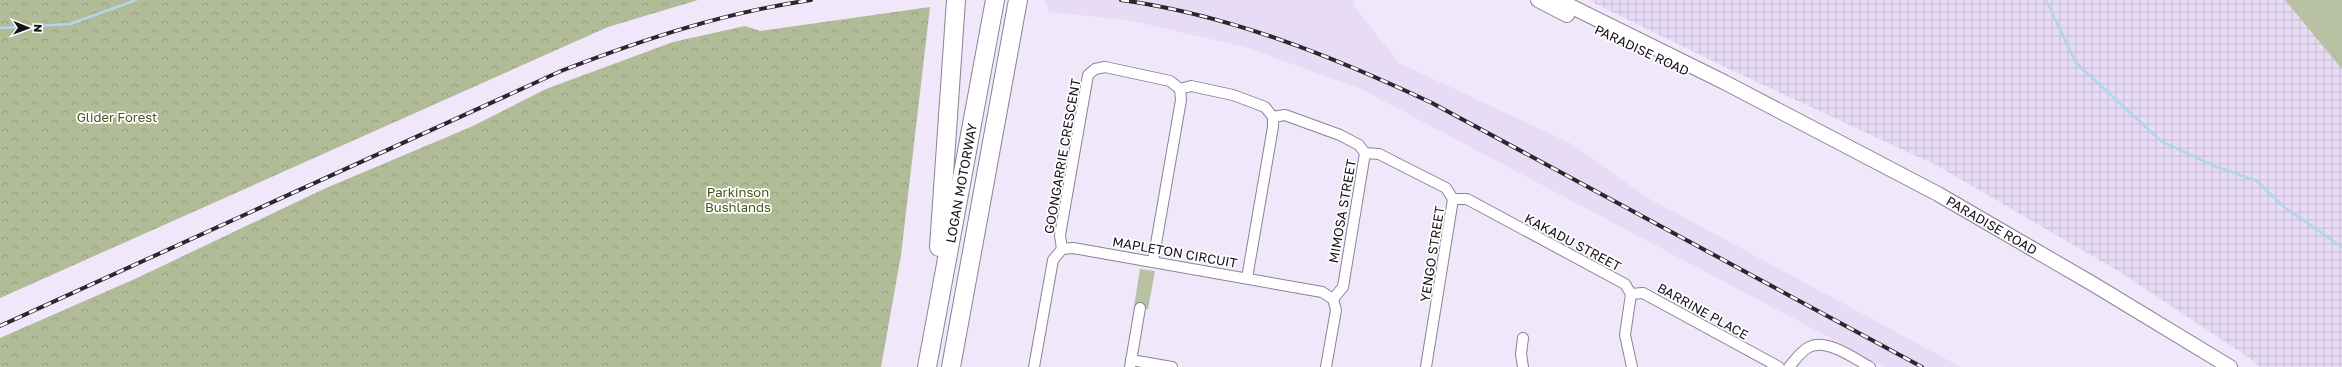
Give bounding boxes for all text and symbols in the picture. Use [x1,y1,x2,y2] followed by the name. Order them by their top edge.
[8,8,48,48] north arrow
[1592,21,1692,79] street label: PARADISE ROAD
[32,24,45,32] text: N
[1040,77,1084,235] street label: GOONGARRIE CRESCENT
[77,109,157,125] park label: Glider Forest
[942,121,980,244] street label: LOGAN MOTORWAY
[1325,158,1359,264] street label: MIMOSA STREET
[705,184,771,215] park label: Parkinson Bushlands
[1944,193,2040,258] street label: PARADISE ROAD
[1416,205,1448,303] street label: YENGO STREET
[1522,210,1624,274] street label: KAKADU STREET
[1111,233,1239,271] street label: MAPLETON CIRCUIT
[1655,279,1751,343] street label: BARRINE PLACE

